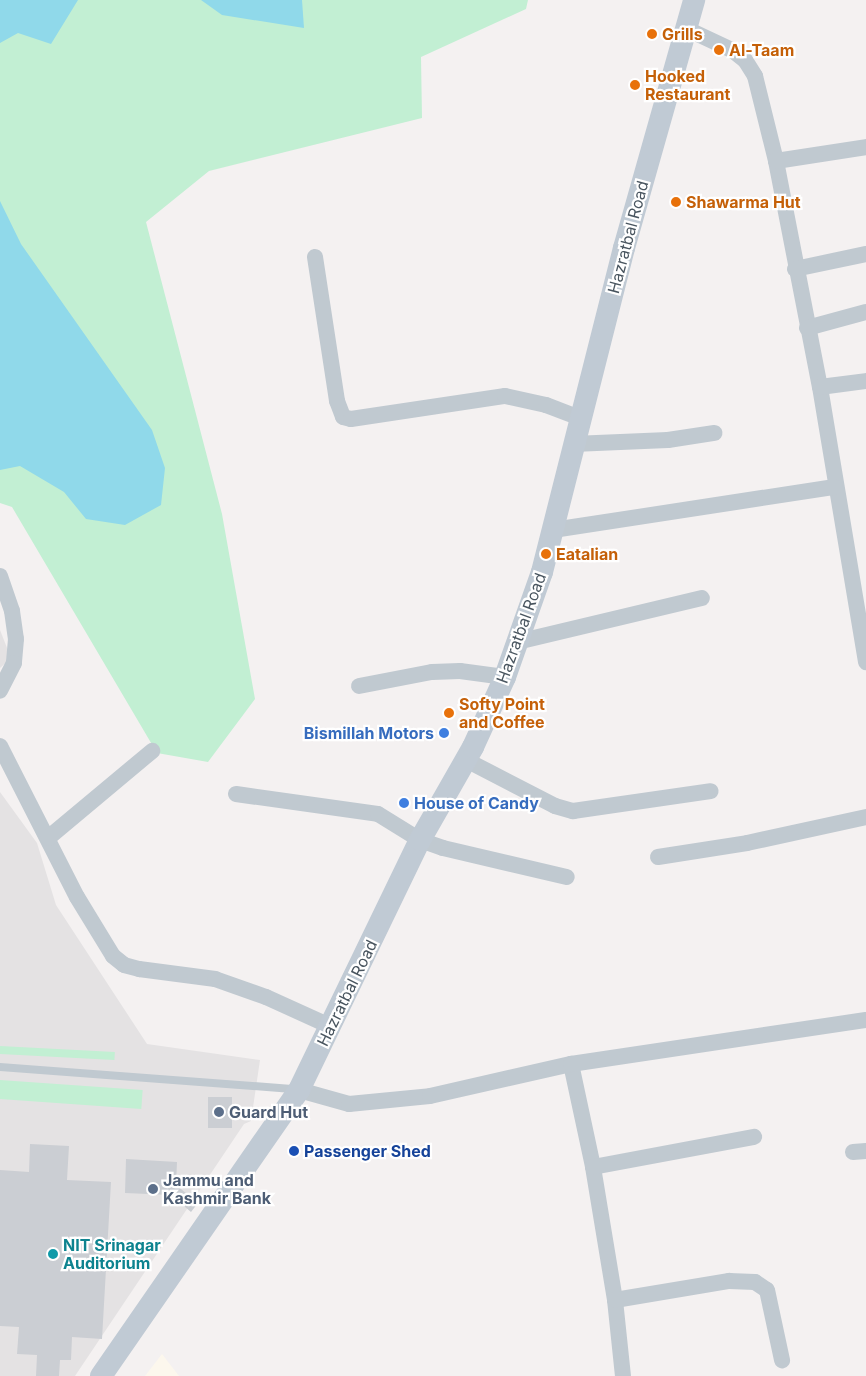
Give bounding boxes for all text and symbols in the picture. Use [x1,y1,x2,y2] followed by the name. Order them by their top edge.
[662,24,703,44] place label: Grills
[646,28,658,40] marker: Grills
[729,40,794,60] place label: Al-Taam
[713,44,725,56] marker: Al-Taam
[645,66,730,104] place label: Hooked Restaurant
[629,79,641,91] marker: Hooked Restaurant
[604,179,652,295] street label: Hazratbal Road
[686,192,801,212] place label: Shawarma Hut
[670,196,682,208] marker: Shawarma Hut
[556,544,618,564] place label: Eatalian
[540,548,552,560] marker: Eatalian
[492,570,550,686] street label: Hazratbal Road
[459,694,545,732] place label: Softy Point and Coffee
[443,707,455,719] marker: Softy Point and Coffee
[304,723,434,743] place label: Bismillah Motors
[438,727,450,739] marker: Bismillah Motors
[414,793,539,813] place label: House of Candy
[398,797,410,809] marker: House of Candy
[313,937,381,1049] street label: Hazratbal Road
[229,1102,308,1122] place label: Guard Hut
[213,1106,225,1118] marker: Guard Hut
[304,1141,431,1161] place label: Passenger Shed
[288,1145,300,1157] marker: Passenger Shed
[163,1170,271,1208] place label: Jammu and Kashmir Bank
[147,1183,159,1195] marker: Jammu and Kashmir Bank
[63,1235,161,1273] place label: NIT Srinagar Auditorium
[47,1248,59,1260] marker: NIT Srinagar Auditorium

